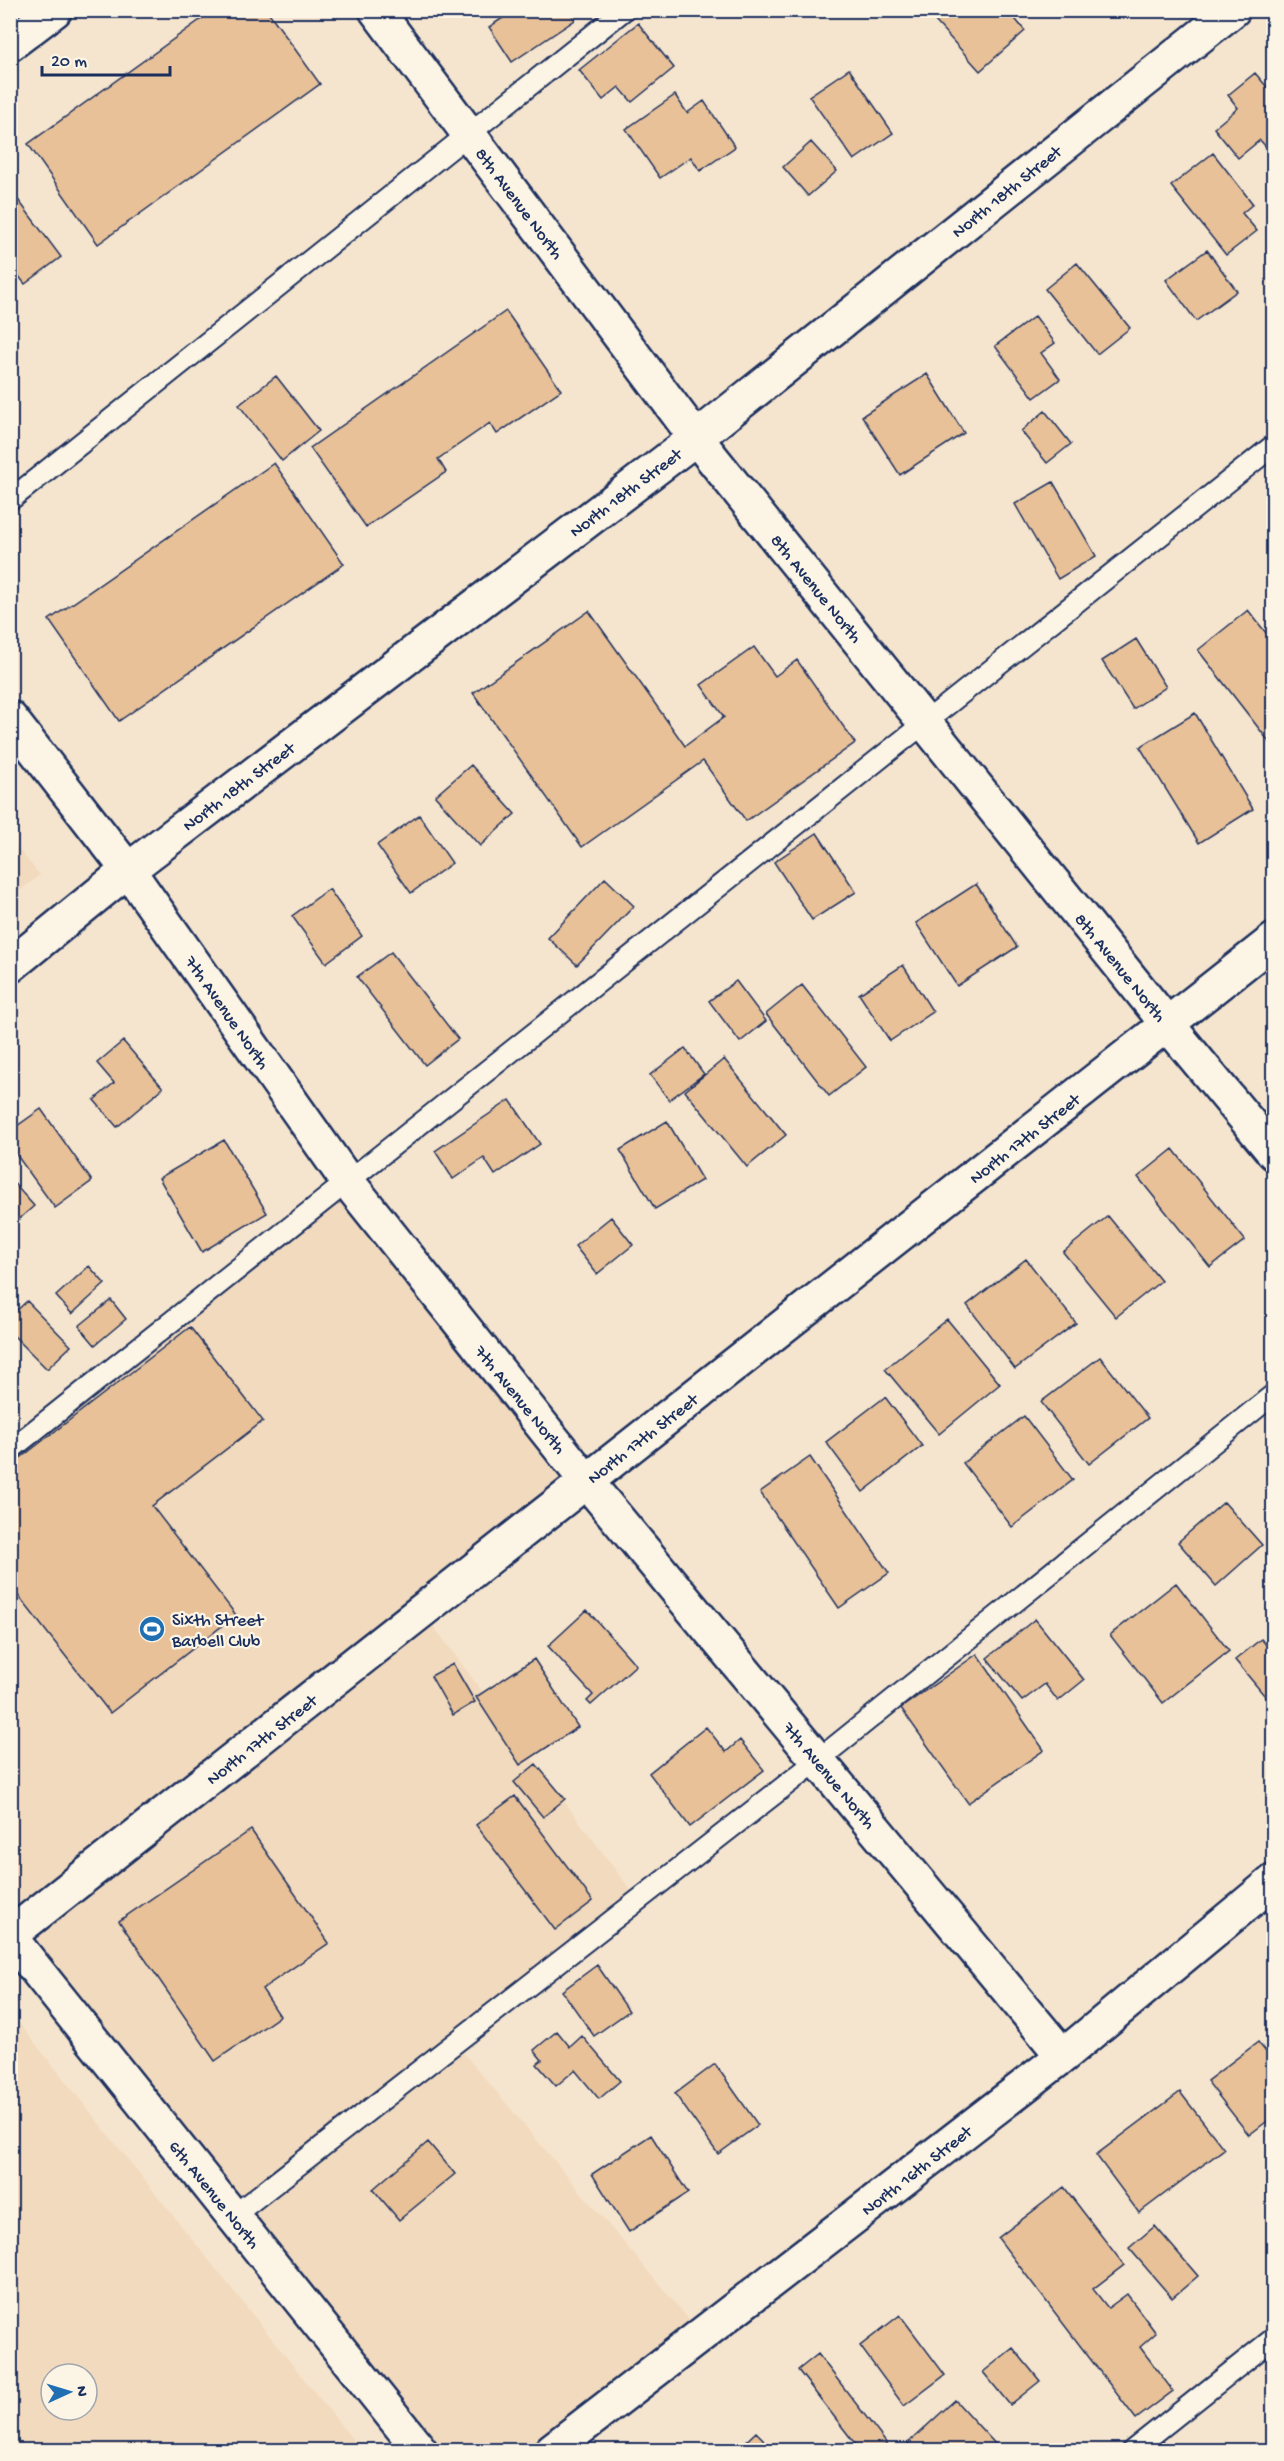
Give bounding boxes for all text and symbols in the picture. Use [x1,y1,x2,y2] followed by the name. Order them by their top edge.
[42,39,170,77] scale bar
[51,52,87,73] text: 20 m
[948,141,1068,244] street label: North 18th Street
[469,145,567,265] street label: 8th Avenue North
[566,444,688,543] street label: North 18th Street
[765,531,866,649] street label: 8th Avenue North
[179,738,301,837] street label: North 18th Street
[1069,910,1170,1028] street label: 8th Avenue North
[178,952,273,1074] street label: 7th Avenue North
[966,1089,1086,1190] street label: North 17th Street
[468,1341,569,1459] street label: 7th Avenue North
[584,1389,704,1490] street label: North 17th Street
[171,1611,265,1653] place label: Sixth Street Barbell Club
[137,1614,167,1644] sports icon: Sixth Street Barbell Club
[203,1690,323,1791] street label: North 17th Street
[776,1718,879,1835] street label: 7th Avenue North
[858,2121,978,2222] street label: North 16th Street
[163,2137,263,2254] street label: 6th Avenue North
[39,2362,99,2422] north arrow
[71,2385,90,2398] text: N

